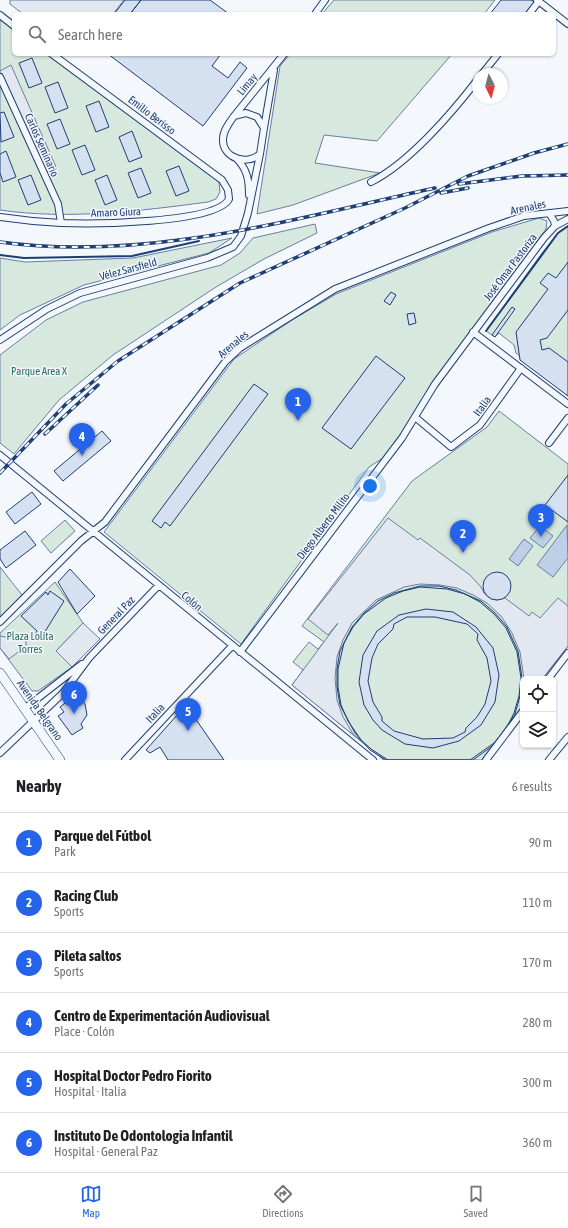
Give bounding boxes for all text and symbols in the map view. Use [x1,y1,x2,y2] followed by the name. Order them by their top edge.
[12,12,556,56] search box
[26,23,48,45] icon: search
[58,26,123,43] text: Search here
[472,68,508,104] north arrow
[235,70,260,97] street label: Limay
[126,93,178,137] street label: Emilio Berisso
[23,111,61,179] street label: Carlos Seminario
[509,197,547,217] street label: Arenales
[91,205,141,219] street label: Amaro Giura
[481,231,539,303] street label: José Omar Pastoriza
[98,256,158,282] street label: Vélez Sarsfield
[215,328,251,360] street label: Arenales
[11,365,67,377] park label: Parque Area X
[285,388,311,421] pin: 1
[471,394,493,418] street label: Italia
[69,423,95,456] pin: 4
[360,476,380,496] your location
[294,491,352,561] street label: Diego Alberto Milito
[528,504,554,537] pin: 3
[450,520,476,553] pin: 2
[179,589,205,613] street label: Colón
[95,594,137,636] street label: General Paz
[6,630,54,655] park label: Plaza Lolita Torres
[520,676,556,748] map controls
[520,676,556,712] button: locate
[15,678,65,742] street label: Avenida Belgrano
[61,681,87,714] pin: 6
[175,698,201,731] pin: 5
[143,701,167,725] street label: Italia
[520,712,556,748] button: layers
[16,776,62,796] text: Nearby
[512,779,552,794] text: 6 results
[54,827,151,844] text: Parque del Fútbol
[26,835,32,850] text: 1
[529,835,552,850] text: 90 m
[54,844,76,859] text: Park
[54,887,118,904] text: Racing Club
[26,895,32,910] text: 2
[523,895,552,910] text: 110 m
[54,904,84,919] text: Sports
[54,947,121,964] text: Pileta saltos
[26,955,32,970] text: 3
[523,955,552,970] text: 170 m
[54,964,84,979] text: Sports
[54,1007,270,1024] text: Centro de Experimentación Audiovisual
[26,1015,32,1030] text: 4
[523,1015,552,1030] text: 280 m
[54,1024,115,1039] text: Place · Colón
[54,1067,212,1084] text: Hospital Doctor Pedro Fiorito
[26,1075,32,1090] text: 5
[523,1075,552,1090] text: 300 m
[54,1084,127,1099] text: Hospital · Italia
[54,1127,233,1144] text: Instituto De Odontologia Infantil
[26,1135,32,1150] text: 6
[523,1135,552,1150] text: 360 m
[54,1144,158,1159] text: Hospital · General Paz
[80,1183,102,1219] tab: Map
[262,1183,303,1219] tab: Directions
[464,1183,488,1219] tab: Saved

